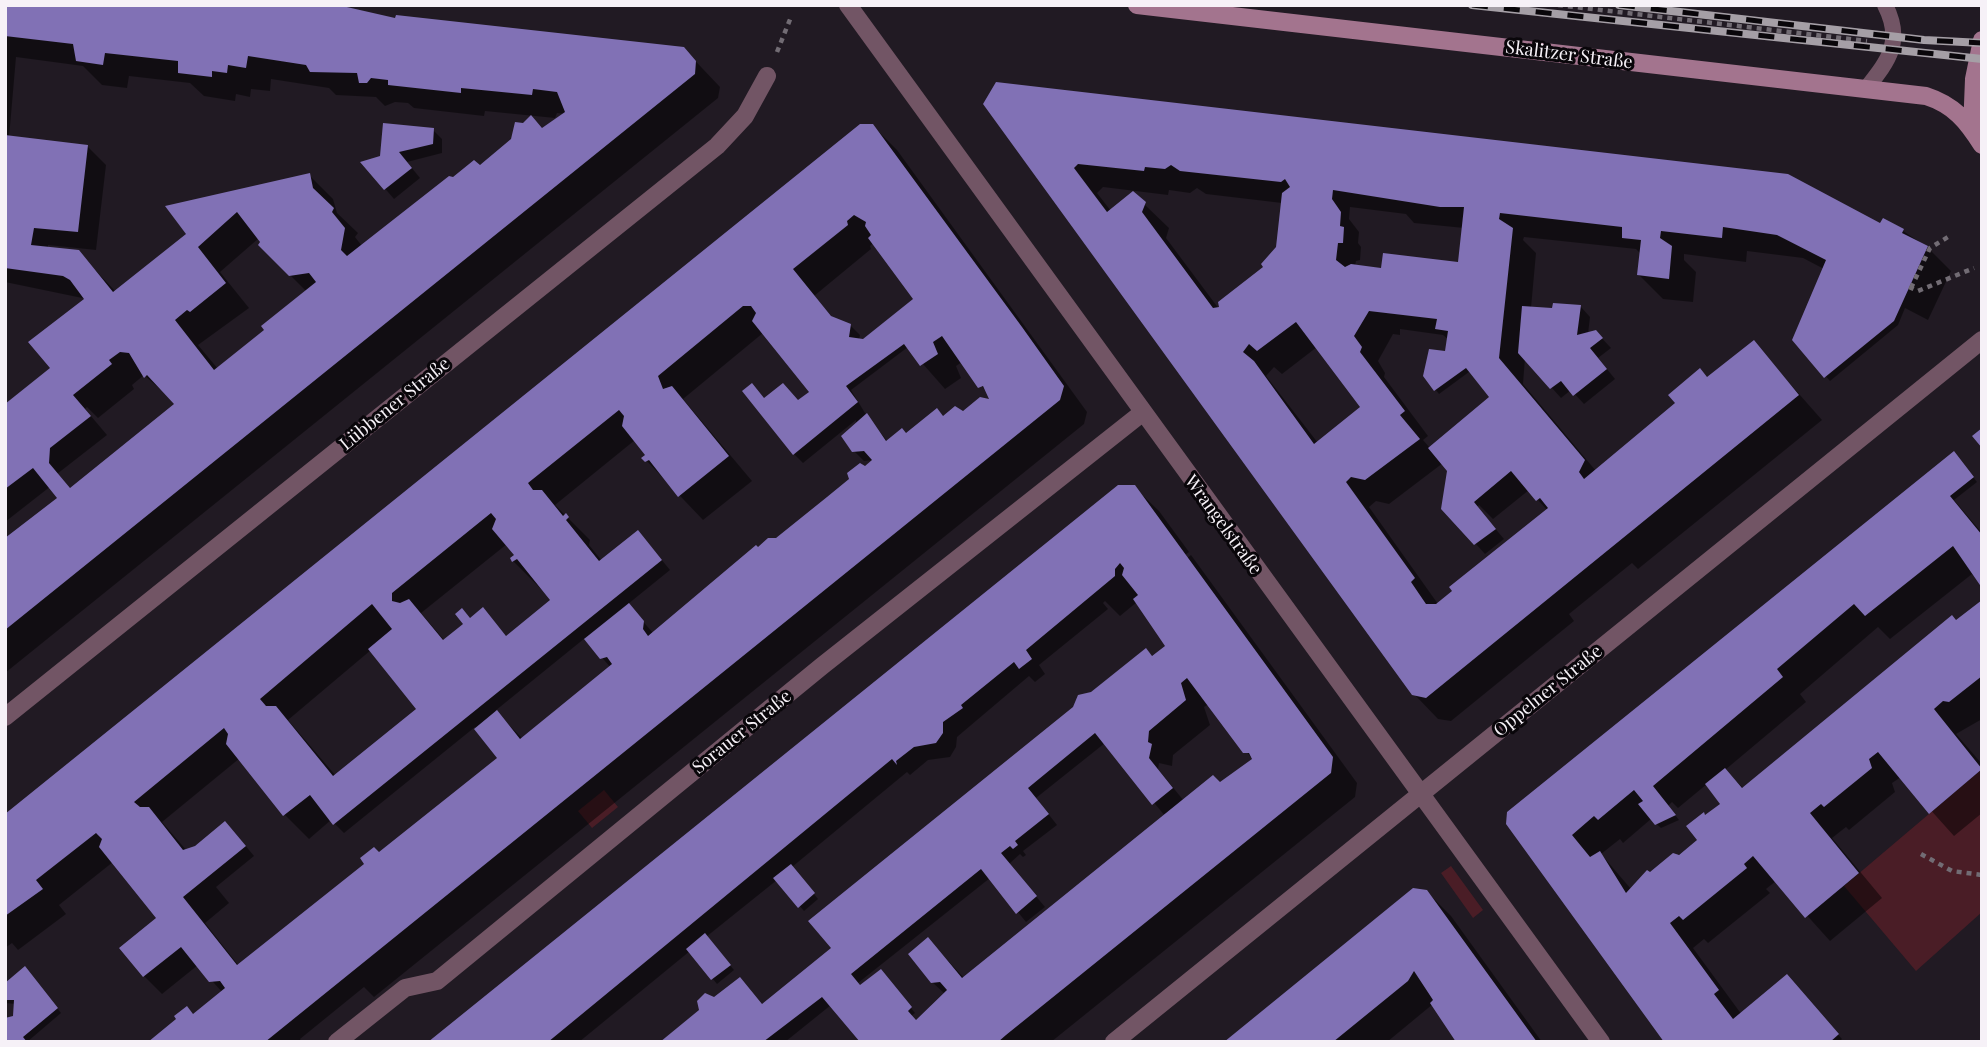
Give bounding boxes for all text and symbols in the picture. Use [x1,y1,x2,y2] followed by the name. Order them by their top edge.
[1504,36,1634,74] street label: Skalitzer Straße
[336,353,454,455] street label: Lübbener Straße
[1180,471,1266,579] street label: Wrangelstraße
[1489,641,1607,741] street label: Oppelner Straße
[688,685,796,779] street label: Sorauer Straße

